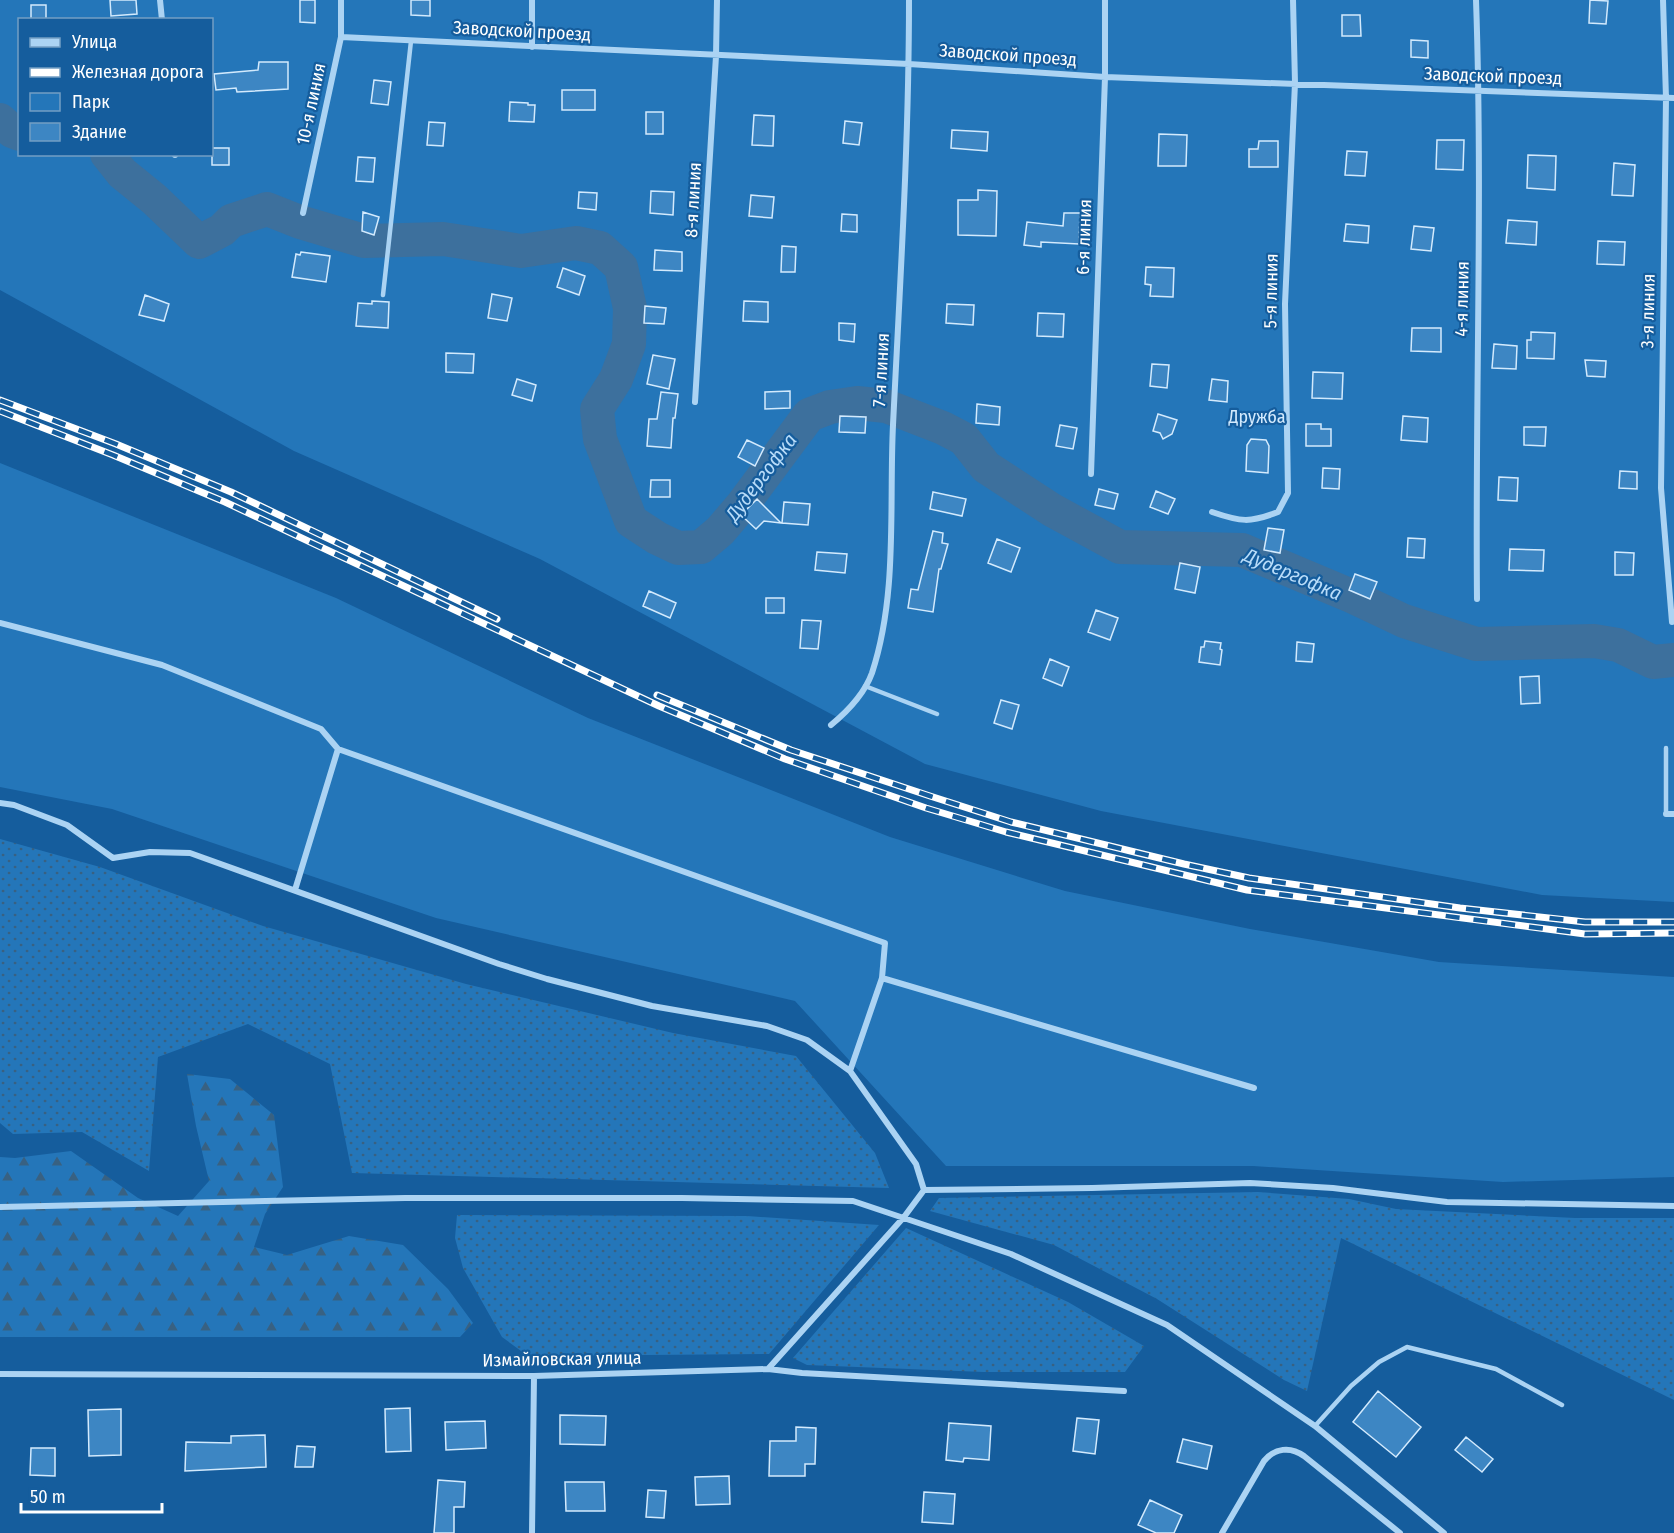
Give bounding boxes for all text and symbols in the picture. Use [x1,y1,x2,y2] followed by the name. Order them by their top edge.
[453,16,591,46] street label: Заводской проезд
[18,18,213,156] legend
[71,31,117,53] text: Улица
[938,39,1078,71] street label: Заводской проезд
[72,61,204,83] text: Железная дорога
[292,61,330,147] street label: 10-я линия
[1424,63,1562,89] street label: Заводской проезд
[72,91,110,113] text: Парк
[72,121,127,143] text: Здание
[680,162,706,238] street label: 8-я линия
[1072,199,1096,275] street label: 6-я линия
[1259,253,1283,329] street label: 5-я линия
[1450,261,1474,337] street label: 4-я линия
[1636,273,1660,349] street label: 3-я линия
[868,332,894,408] street label: 7-я линия
[1228,406,1286,428] park label: Дружба
[719,428,802,527] water label: Дудергофка
[1239,542,1345,605] water label: Дудергофка
[482,1347,642,1371] street label: Измайловская улица
[21,1476,162,1514] scale bar
[30,1486,66,1508] text: 50 m

